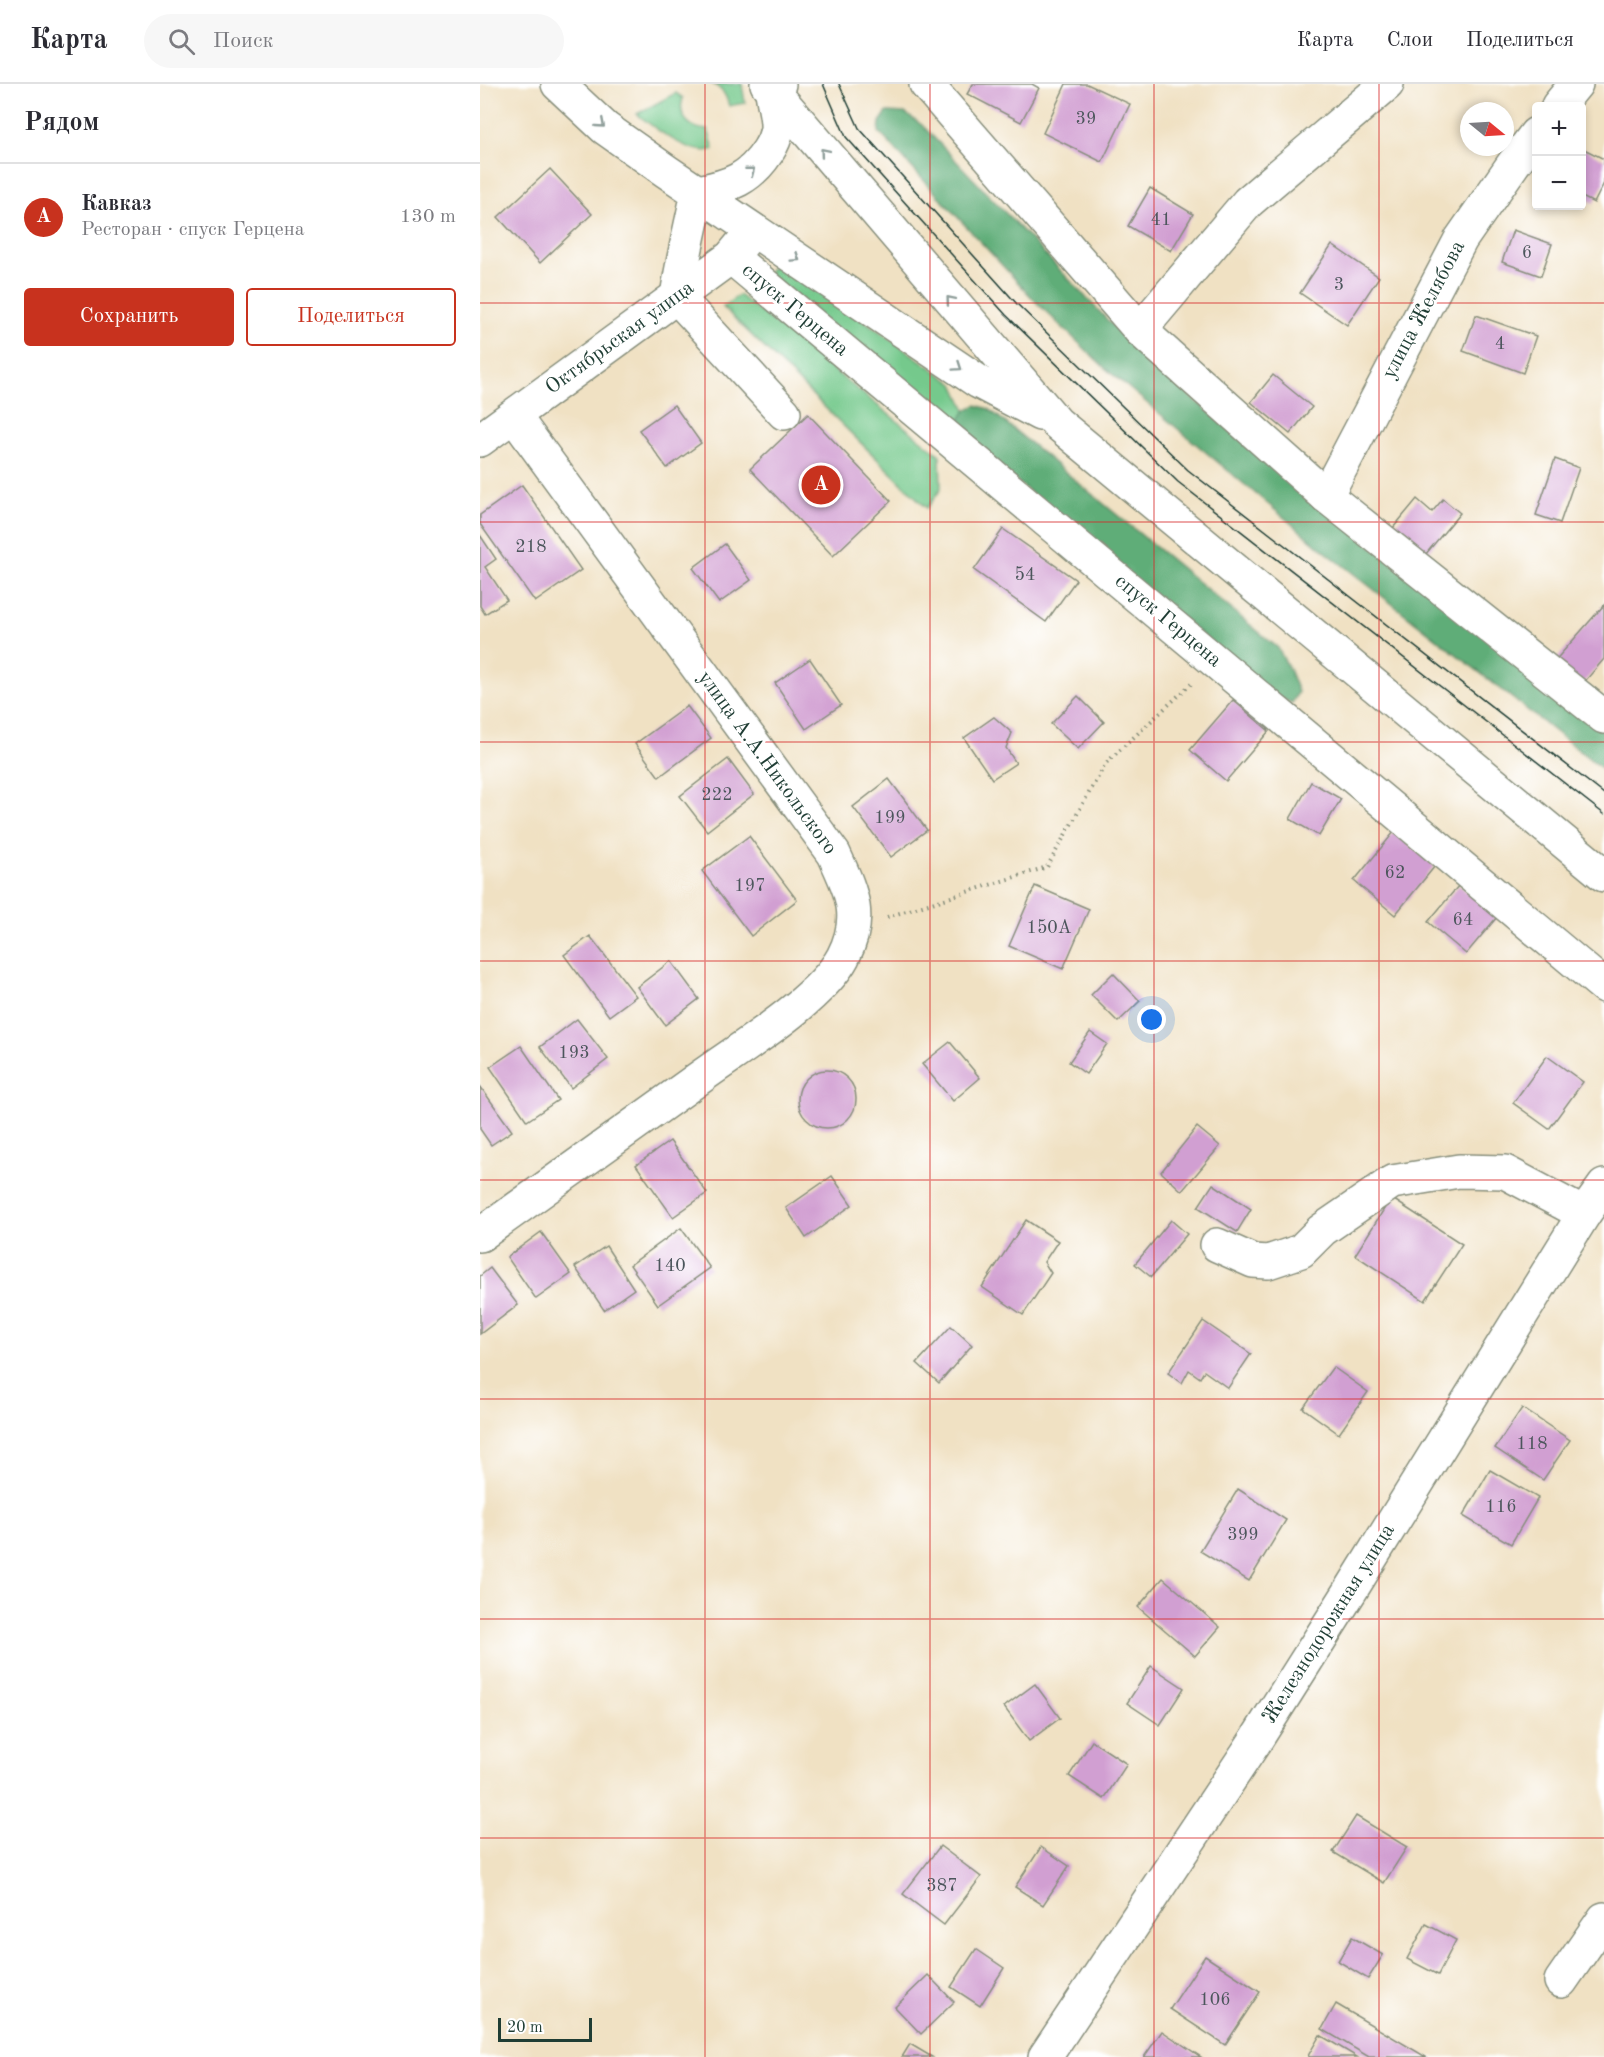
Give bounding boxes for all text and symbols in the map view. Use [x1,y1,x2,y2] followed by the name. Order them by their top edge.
[144,14,564,68] search box
[165,25,198,58] icon: search
[30,27,108,55] text: Карта
[213,30,274,52] text: Поиск
[1297,30,1354,51] text: Карта
[1387,30,1433,51] text: Слои
[1466,30,1574,51] text: Поделиться
[1460,102,1514,156] north arrow
[1532,102,1586,210] map controls
[1532,102,1586,156] button: +
[24,110,99,136] text: Рядом
[1076,110,1096,128] house number: 39
[594,117,605,128] one-way arrow
[820,148,831,159] one-way arrow
[1532,156,1586,210] button: −
[744,167,755,178] one-way arrow
[81,193,152,215] text: Кавказ
[36,207,51,227] text: A
[400,207,456,227] text: 130 m
[1151,211,1171,229] house number: 41
[81,220,305,240] text: Ресторан · спуск Герцена
[1379,237,1469,383] street label: улица Желябова
[1522,244,1532,262] house number: 6
[789,251,800,262] one-way arrow
[738,260,852,360] street label: спуск Герцена
[1334,276,1344,294] house number: 3
[542,277,698,399] street label: Октябрьская улица
[24,288,234,346] button: Сохранить
[246,288,456,346] button: Поделиться
[946,296,957,307] one-way arrow
[1495,335,1505,353] house number: 4
[951,360,962,371] one-way arrow
[802,462,840,508] pin: A
[515,538,547,556] house number: 218
[1015,566,1035,584] house number: 54
[1111,571,1225,671] street label: спуск Герцена
[693,667,841,859] street label: улица А.А.Никольского
[701,786,733,804] house number: 222
[874,809,906,827] house number: 199
[1385,864,1405,882] house number: 62
[734,877,766,895] house number: 197
[1453,911,1473,929] house number: 64
[1026,919,1072,937] house number: 150А
[1137,1005,1166,1034] your location
[558,1044,590,1062] house number: 193
[654,1257,686,1275] house number: 140
[1516,1435,1548,1453] house number: 118
[1485,1498,1517,1516] house number: 116
[1259,1520,1399,1728] street label: Железнодорожная улица
[1227,1526,1259,1544] house number: 399
[926,1877,958,1895] house number: 387
[1199,1991,1231,2009] house number: 106
[498,2015,592,2042] scale bar
[507,2020,543,2036] text: 20 m

